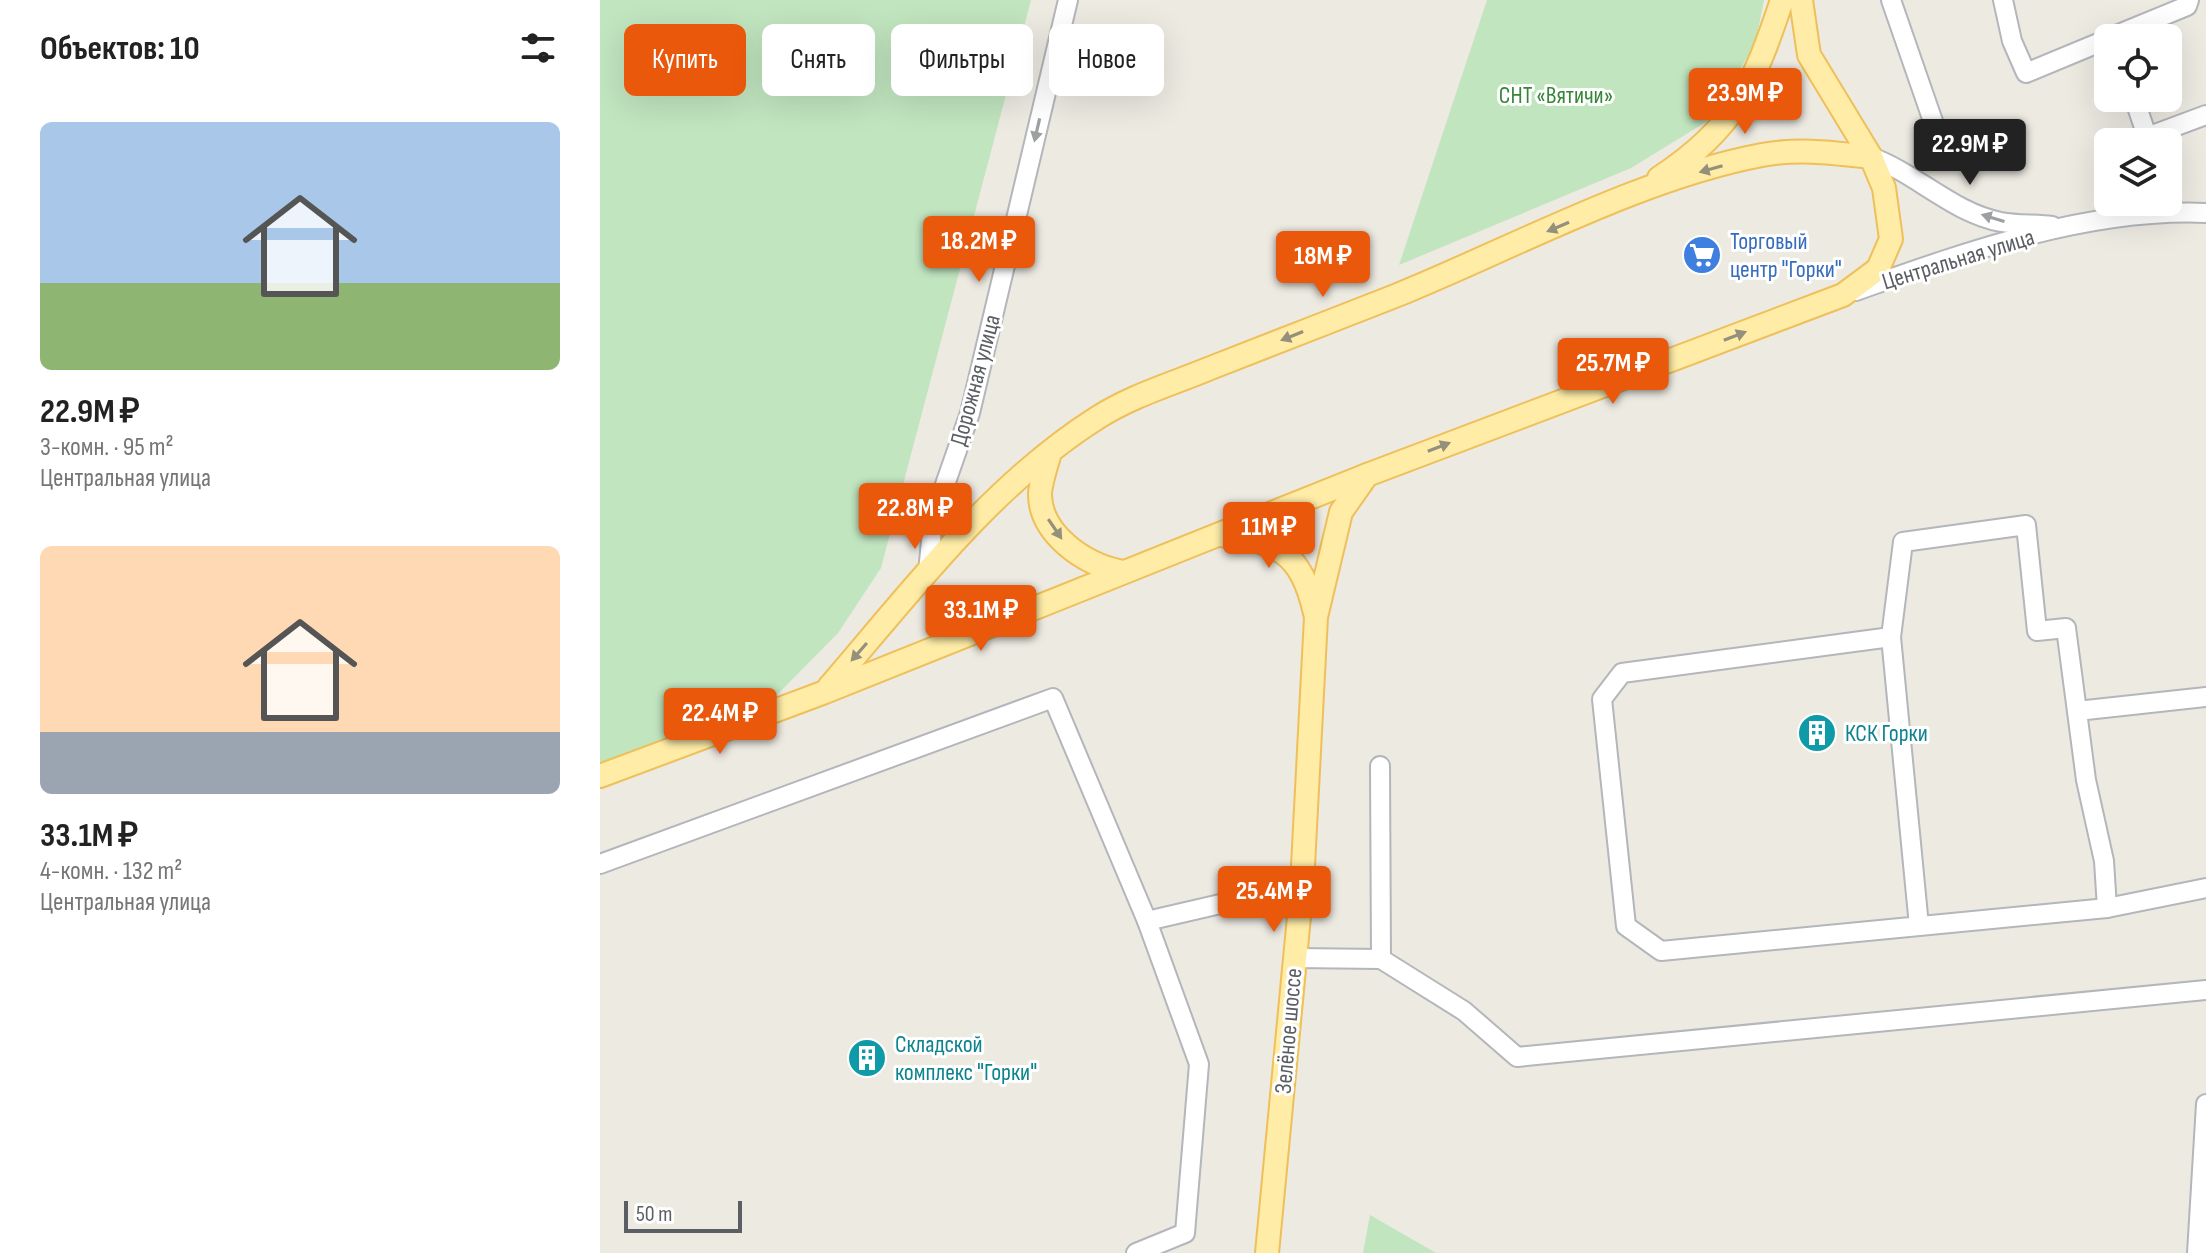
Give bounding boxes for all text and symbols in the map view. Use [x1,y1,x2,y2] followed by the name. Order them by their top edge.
[624,24,746,96] chip: Купить
[762,24,875,96] chip: Снять
[891,24,1033,96] chip: Фильтры
[1049,24,1164,96] chip: Новое
[2094,24,2182,216] map controls
[2094,24,2182,112] button: locate
[516,26,560,70] icon: filters
[40,28,200,69] text: Объектов: 10
[1671,68,1819,136] pin: 23.9M ₽
[1707,78,1783,109] text: 23.9M ₽
[1499,81,1613,110] park label: СНТ «Вятичи»
[1030,118,1043,143] one-way arrow
[1896,119,2044,187] pin: 22.9M ₽
[2094,128,2182,216] button: layers
[1932,129,2008,160] text: 22.9M ₽
[1699,163,1723,176] one-way arrow
[228,174,372,318] icon: home
[1981,211,2005,224] one-way arrow
[905,216,1053,284] pin: 18.2M ₽
[1546,221,1570,234] one-way arrow
[1878,223,2038,296] street label: Центральная улица
[941,226,1017,257] text: 18.2M ₽
[1730,227,1842,284] place label: Торговый центр "Горки"
[1267,231,1379,299] pin: 18M ₽
[1681,234,1723,276] supermarket icon: Торговый центр "Горки"
[1294,241,1352,272] text: 18M ₽
[944,311,1007,449] street label: Дорожная улица
[1723,329,1747,342] one-way arrow
[1280,330,1304,343] one-way arrow
[1539,338,1687,406] pin: 25.7M ₽
[1576,348,1650,379] text: 25.7M ₽
[40,391,140,432] text: 22.9M ₽
[40,432,174,463] text: 3-комн. · 95 m²
[1428,440,1452,453] one-way arrow
[40,463,211,494] text: Центральная улица
[841,483,989,551] pin: 22.8M ₽
[877,493,953,524] text: 22.8M ₽
[1213,502,1325,570] pin: 11M ₽
[1241,512,1297,543] text: 11M ₽
[1047,518,1063,540] one-way arrow
[907,585,1055,653] pin: 33.1M ₽
[943,595,1019,626] text: 33.1M ₽
[228,598,372,742] icon: home
[851,642,868,662] one-way arrow
[646,688,794,756] pin: 22.4M ₽
[682,698,758,729] text: 22.4M ₽
[1796,712,1838,754] building icon: КСК Горки
[1845,719,1928,748] place label: КСК Горки
[40,815,138,856] text: 33.1M ₽
[40,856,182,887] text: 4-комн. · 132 m²
[1200,866,1348,934] pin: 25.4M ₽
[1236,876,1312,907] text: 25.4M ₽
[40,887,211,918] text: Центральная улица
[1269,967,1308,1095] street label: Зелёное шоссе
[895,1030,1037,1087] place label: Складской комплекс "Горки"
[846,1037,888,1079] building icon: Складской комплекс "Горки"
[624,1197,742,1233] scale bar
[636,1201,672,1228] text: 50 m

